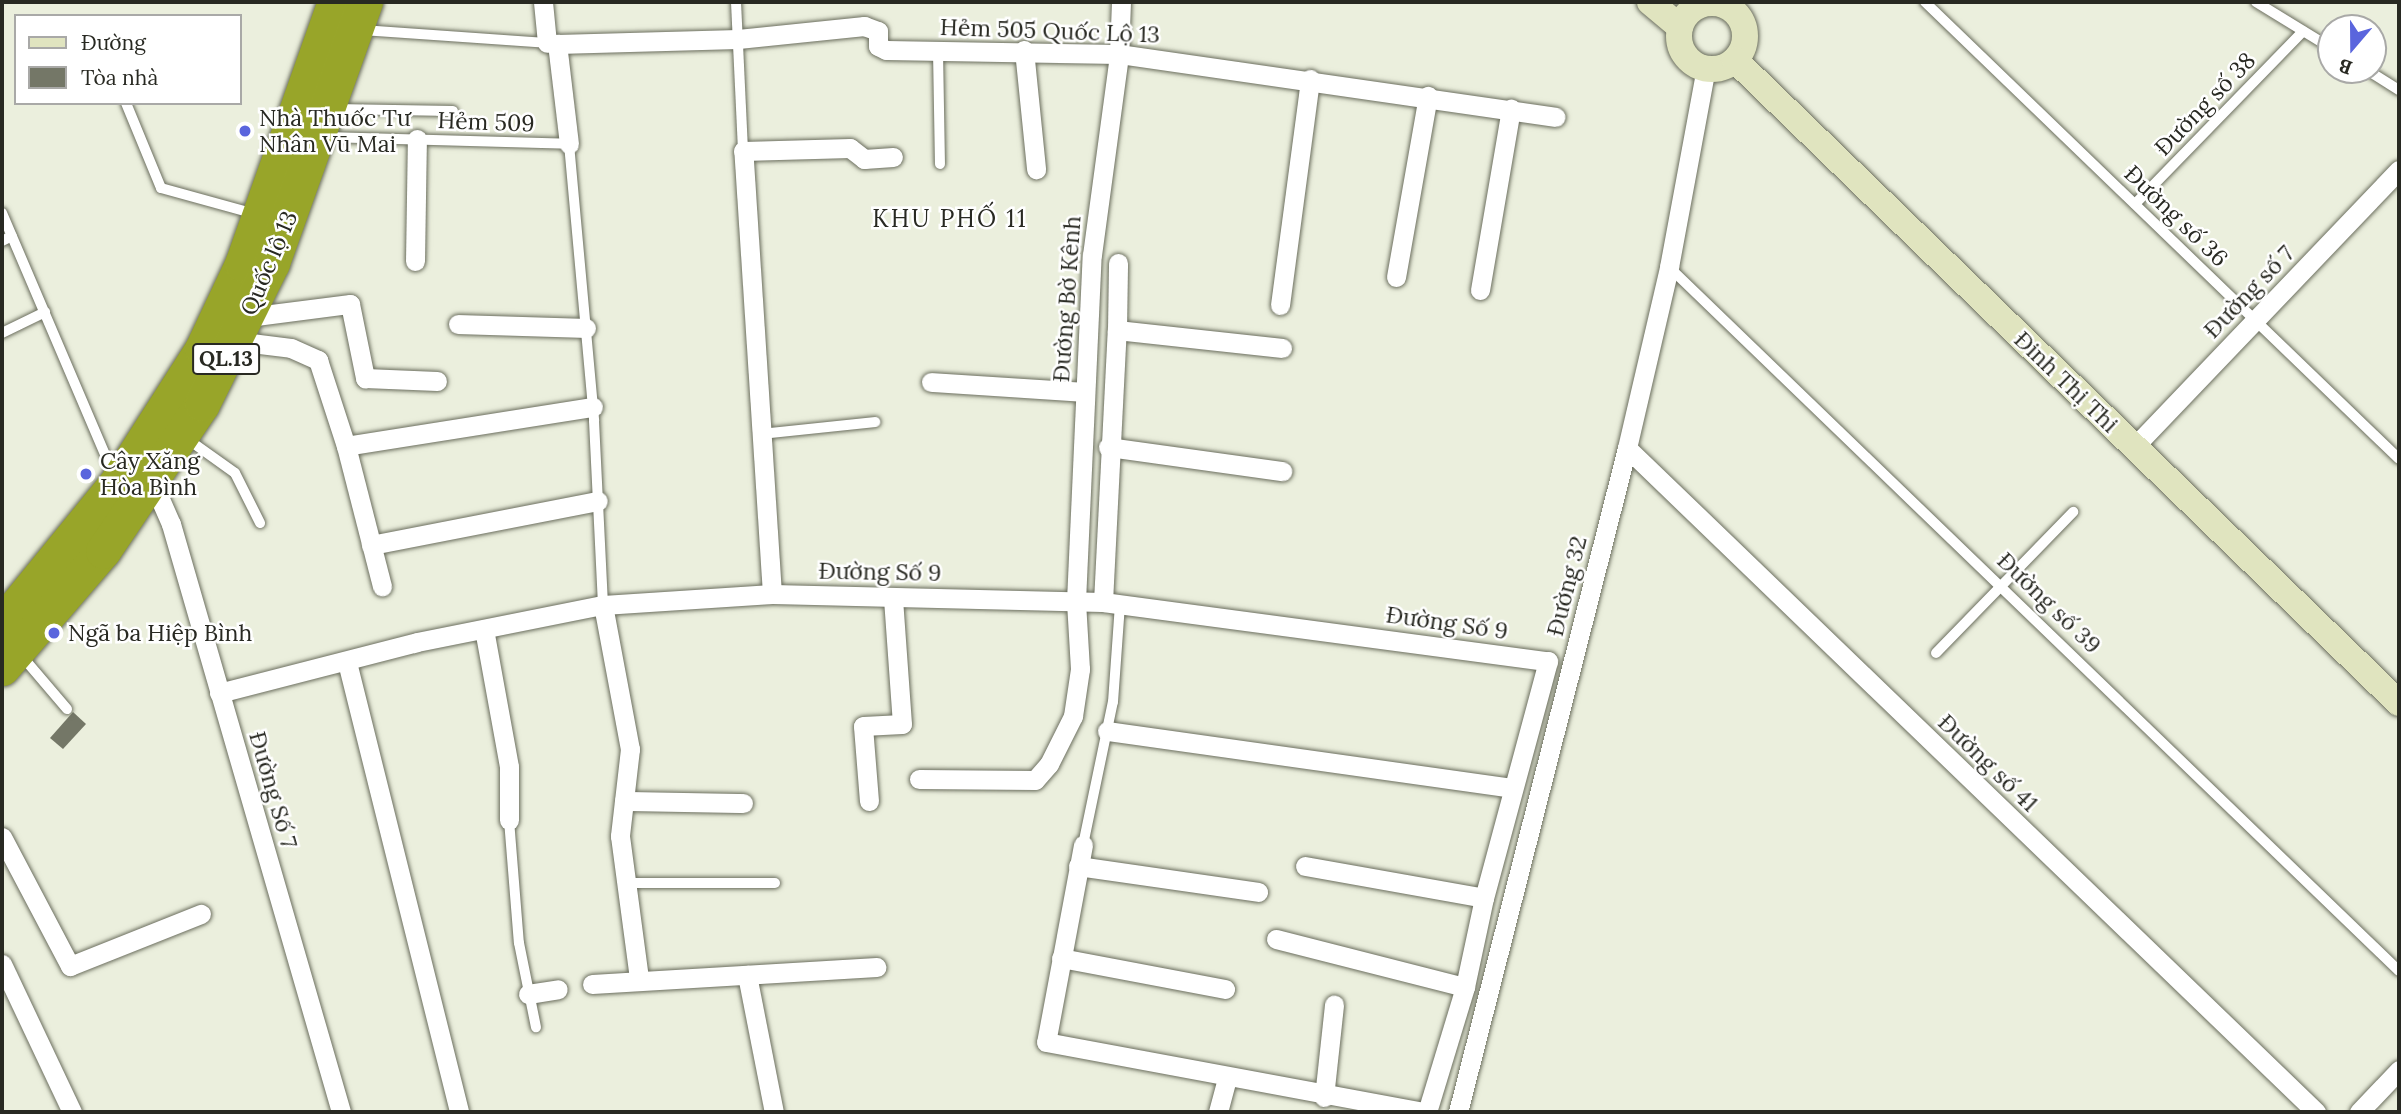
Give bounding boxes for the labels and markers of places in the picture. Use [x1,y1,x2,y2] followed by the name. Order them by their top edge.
[259,104,411,158] place label: Nhà Thuốc Tư Nhân Vū Mai
[237,123,253,139] marker: Nhà Thuốc Tư Nhân Vū Mai
[100,447,200,501] place label: Cây Xăng Hòa Bình
[78,466,94,482] marker: Cây Xăng Hòa Bình
[68,619,252,647] place label: Ngã ba Hiệp Bình
[46,625,62,641] marker: Ngã ba Hiệp Bình

